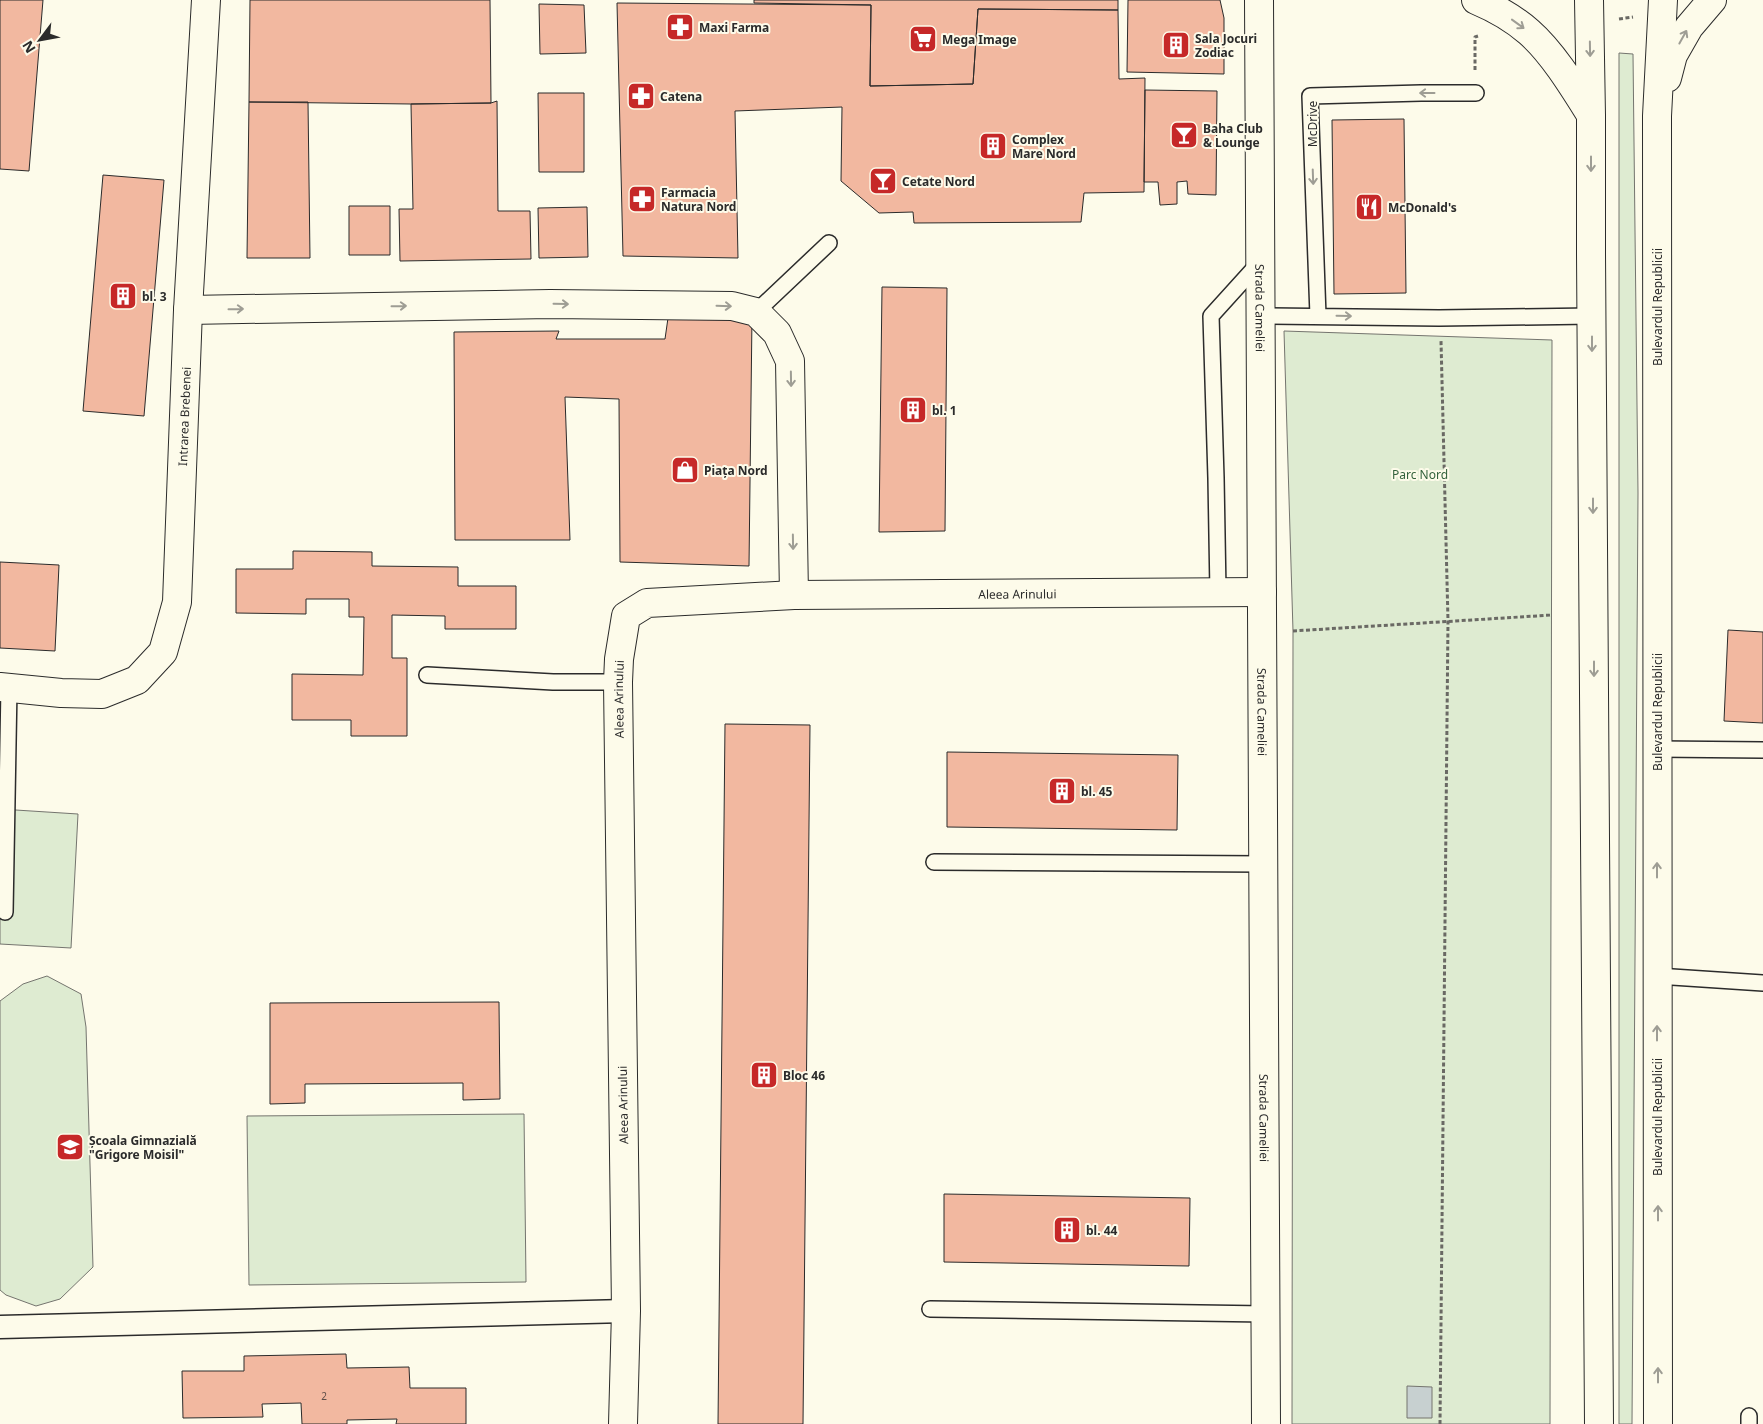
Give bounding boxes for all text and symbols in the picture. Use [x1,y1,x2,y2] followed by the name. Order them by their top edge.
[665,12,695,42] pharmacy icon: Maxi Farma
[15,15,65,65] north arrow
[699,19,769,36] place label: Maxi Farma
[1511,19,1525,29] one-way arrow
[908,24,938,54] supermarket icon: Mega Image
[1161,30,1191,60] building icon: Sala Jocuri Zodiac
[1195,30,1257,61] place label: Sala Jocuri Zodiac
[1679,30,1688,45] one-way arrow
[942,31,1017,48] place label: Mega Image
[17,37,40,57] text: N
[1585,40,1595,56] one-way arrow
[626,81,656,111] pharmacy icon: Catena
[660,88,702,105] place label: Catena
[1419,88,1436,98] one-way arrow
[1304,101,1321,147] street label: McDrive
[1169,120,1199,150] bar icon: Baha Club & Lounge
[1203,120,1263,151] place label: Baha Club & Lounge
[978,131,1008,161] building icon: Complex Mare Nord
[1012,131,1076,162] place label: Complex Mare Nord
[1586,155,1596,171] one-way arrow
[868,166,898,196] bar icon: Cetate Nord
[1309,168,1318,184] one-way arrow
[902,173,975,190] place label: Cetate Nord
[627,184,657,214] pharmacy icon: Farmacia Natura Nord
[661,184,736,215] place label: Farmacia Natura Nord
[1354,192,1384,222] restaurant icon: McDonald's
[1388,199,1457,216] place label: McDonald's
[1649,248,1666,366] street label: Bulevardul Republicii
[1252,264,1269,352] street label: Strada Cameliei
[108,281,138,311] building icon: bl. 3
[142,288,167,305] place label: bl. 3
[553,299,569,309] one-way arrow
[390,301,407,311] one-way arrow
[716,301,732,311] one-way arrow
[228,304,244,314] one-way arrow
[1336,312,1352,321] one-way arrow
[1587,335,1597,351] one-way arrow
[174,366,194,466] street label: Intrarea Brebenei
[786,371,795,387] one-way arrow
[898,395,928,425] building icon: bl. 1
[932,402,957,419] place label: bl. 1
[670,455,700,485] shop icon: Piața Nord
[704,462,768,479] place label: Piața Nord
[1392,466,1448,483] park label: Parc Nord
[1588,498,1598,514] one-way arrow
[788,534,798,550] one-way arrow
[978,585,1057,602] street label: Aleea Arinului
[1649,653,1666,771] street label: Bulevardul Republicii
[609,660,627,738] street label: Aleea Arinului
[1589,660,1599,676] one-way arrow
[1254,668,1271,756] street label: Strada Cameliei
[1047,776,1077,806] building icon: bl. 45
[1081,783,1113,800] place label: bl. 45
[1652,863,1662,879] one-way arrow
[1652,1025,1662,1042] one-way arrow
[1649,1058,1666,1176] street label: Bulevardul Republicii
[749,1060,779,1090] building icon: Bloc 46
[614,1066,632,1144] street label: Aleea Arinului
[783,1067,825,1084] place label: Bloc 46
[1256,1074,1273,1162] street label: Strada Cameliei
[55,1132,85,1162] school or university icon: Școala Gimnazială "Grigore Moisil"
[89,1132,197,1163] place label: Școala Gimnazială "Grigore Moisil"
[1653,1205,1663,1222] one-way arrow
[1052,1215,1082,1245] building icon: bl. 44
[1086,1222,1118,1239] place label: bl. 44
[1653,1368,1663,1384] one-way arrow
[321,1389,327,1403] house number: 2

